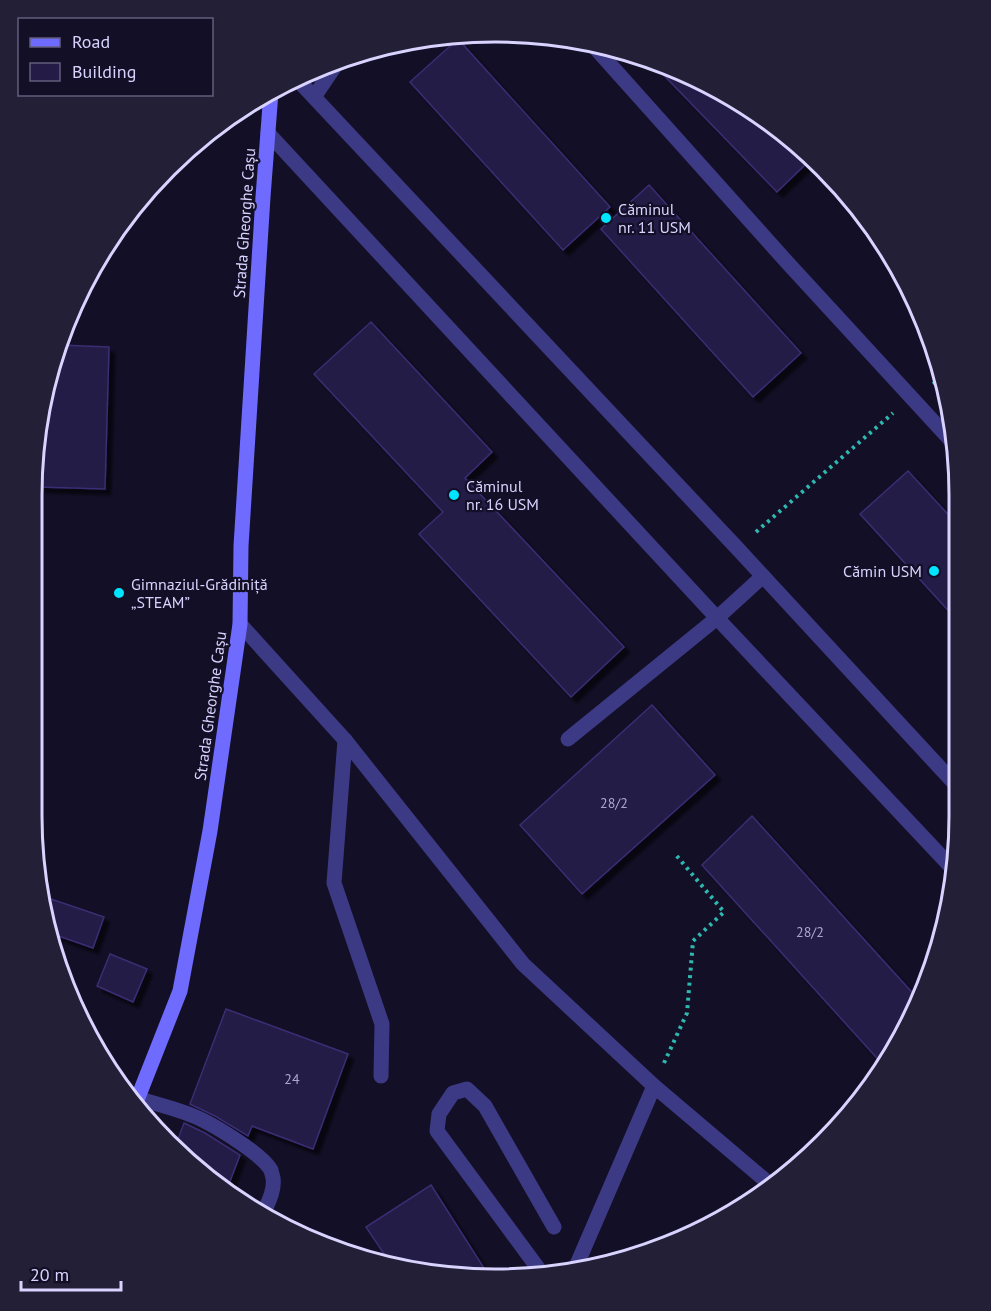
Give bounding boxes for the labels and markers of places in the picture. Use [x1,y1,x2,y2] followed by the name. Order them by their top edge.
[618,199,691,237] place label: Căminul nr. 11 USM
[599,211,613,225] marker: Căminul nr. 11 USM
[466,476,539,514] place label: Căminul nr. 16 USM
[447,488,461,502] marker: Căminul nr. 16 USM
[843,561,922,581] place label: Cămin USM
[927,564,941,578] marker: Cămin USM
[131,574,268,612] place label: Gimnaziul-Grădiniță „STEAM”
[112,586,126,600] marker: Gimnaziul-Grădiniță „STEAM”

